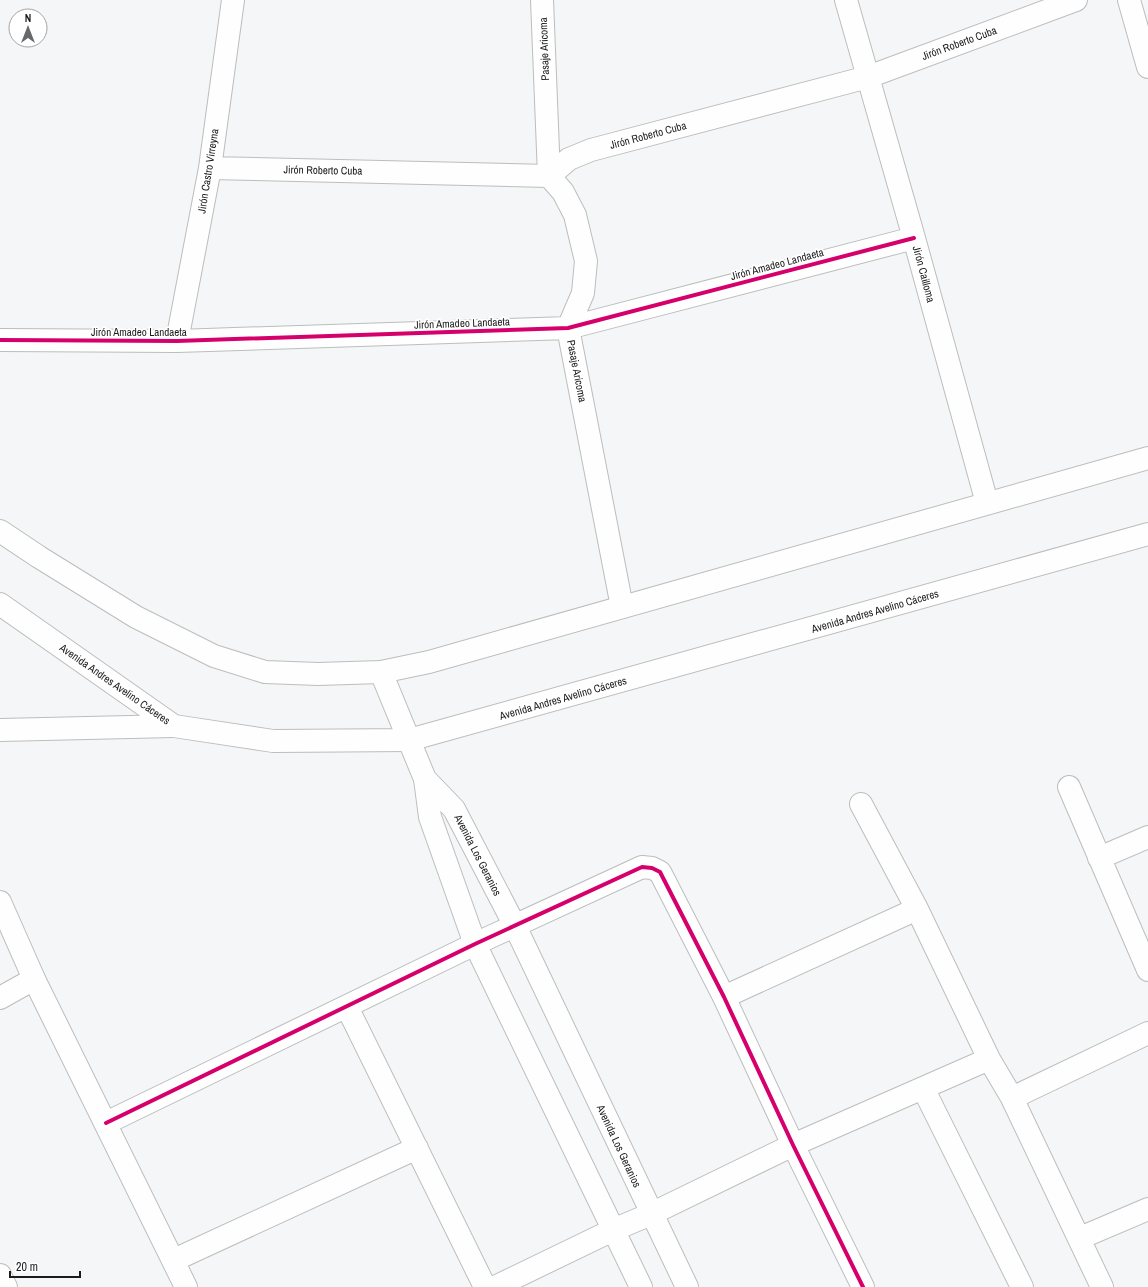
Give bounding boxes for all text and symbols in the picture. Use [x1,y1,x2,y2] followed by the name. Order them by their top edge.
[8,8,48,48] north arrow
[25,11,31,25] text: N
[536,17,552,81] street label: Pasaje Aricoma
[920,23,998,63] street label: Jirón Roberto Cuba
[608,118,688,152] street label: Jirón Roberto Cuba
[194,128,222,214] street label: Jirón Castro Virreyna
[284,162,362,178] street label: Jirón Roberto Cuba
[910,244,938,304] street label: Jirón Cailloma
[729,245,825,283] street label: Jirón Amadeo Landaeta
[414,314,510,332] street label: Jirón Amadeo Landaeta
[91,325,187,339] street label: Jirón Amadeo Landaeta
[564,339,590,403] street label: Pasaje Aricoma
[809,586,941,636] street label: Avenida Andres Avelino Cáceres
[56,640,173,728] street label: Avenida Andres Avelino Cáceres
[497,673,629,723] street label: Avenida Andres Avelino Cáceres
[451,811,505,899] street label: Avenida Los Geranios
[593,1102,644,1190] street label: Avenida Los Geranios
[10,1253,80,1279] scale bar
[16,1259,38,1275] text: 20 m

